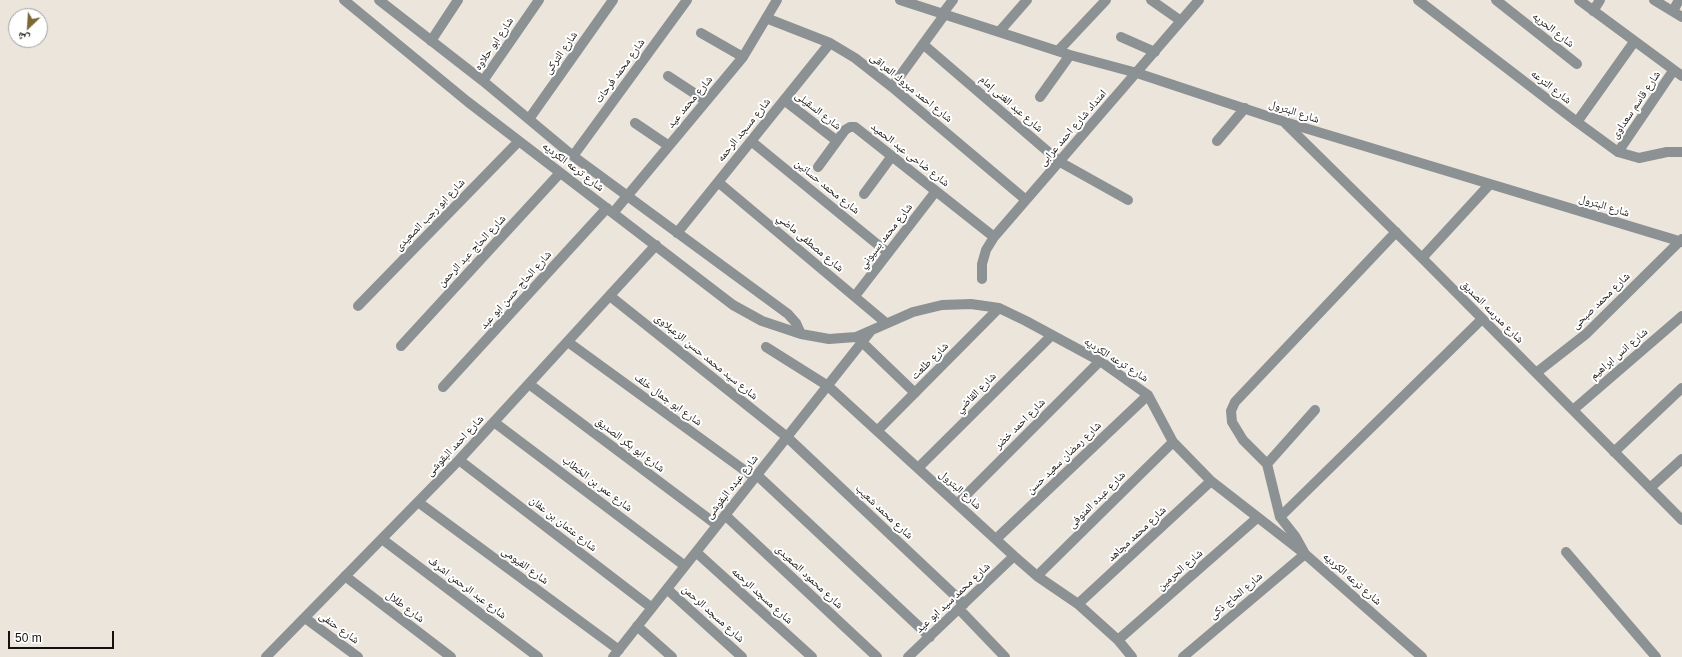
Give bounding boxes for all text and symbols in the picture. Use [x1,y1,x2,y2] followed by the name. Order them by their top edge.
[8,8,48,48] north arrow
[1529,10,1577,50] street label: شارع الحريه
[471,15,517,73] street label: شارع ابو حلاوه
[541,29,581,77] street label: شارع التركى
[16,30,31,46] text: ش
[592,36,648,106] street label: شارع محمد فرحات
[867,51,955,125] street label: شارع احمد مبروك العراقى
[1528,67,1574,107] street label: شارع الترعه
[1608,69,1664,141] street label: شارع قاسم سعداوى
[664,73,716,131] street label: شارع محمد عيد
[976,73,1046,135] street label: شارع عبد الغنى إمام
[1036,87,1110,169] street label: امتداد شارع احمد عرابى
[792,89,844,133] street label: شارع السقيلى
[714,96,774,164] street label: شارع مسجد الرحمه
[1267,98,1321,126] street label: شارع البترول
[868,120,952,190] street label: شارع ضاحى عبد الحميد
[540,140,606,194] street label: شارع ترعه الكرديه
[792,157,862,217] street label: شارع محمد حسانين
[392,176,468,254] street label: شارع ابو رجب الصعيدى
[1577,192,1631,220] street label: شارع البترول
[856,201,916,271] street label: شارع محمد بسيوني
[774,211,846,275] street label: شارع مصطفى ماضي
[435,212,509,290] street label: شارع الحاج عبد الرحمن
[477,248,555,332] street label: شارع الحاج حسن ابو عبد
[1569,270,1633,332] street label: شارع محمد صبحى
[1458,278,1526,346] street label: شارع مدرسه الصديق
[652,311,760,403] street label: شارع سيد محمد حسن الزعبلاوى
[1588,325,1650,383] street label: شارع انس ابراهيم
[1081,335,1151,385] street label: شارع ترعه الكرديه
[909,340,951,382] street label: شارع طلعت
[953,370,999,416] street label: شارع القاضي
[632,371,704,429] street label: شارع ابو جمال خلف
[992,396,1048,452] street label: شارع احمد خضر
[423,413,487,479] street label: شارع احمد البقوشى
[593,415,667,475] street label: شارع ابو بكر الصديق
[1024,419,1104,497] street label: شارع رمضان سعيد حسن
[703,452,761,522] street label: شارع عبده البقوشى
[559,453,635,515] street label: شارع عمر بن الخطاب
[936,468,984,512] street label: شارع البترول
[1066,469,1128,531] street label: شارع عبده المنوفى
[852,482,916,542] street label: شارع محمد شعيب
[527,494,599,554] street label: شارع عثمان بن عفان
[1105,504,1169,564] street label: شارع محمد مجاهد
[772,542,846,612] street label: شارع محمود الصعيدى
[499,545,551,587] street label: شارع الفيومى
[1155,547,1205,593] street label: شارع الحرمين
[1320,550,1384,608] street label: شارع ترعه الكرديه
[425,554,509,622] street label: شارع عبد الرحمن اشرف
[913,560,993,636] street label: شارع محمد سيد ابو عيد
[729,565,795,627] street label: شارع مسجد الرحمه
[1207,570,1265,622] street label: شارع الحاج ذكى
[679,583,747,645] street label: شارع مسجد الرحمن
[383,588,427,626] street label: شارع طلال
[317,609,361,647] street label: شارع حنفى
[10,623,116,649] scale bar
[15,631,42,645] text: 50 m

